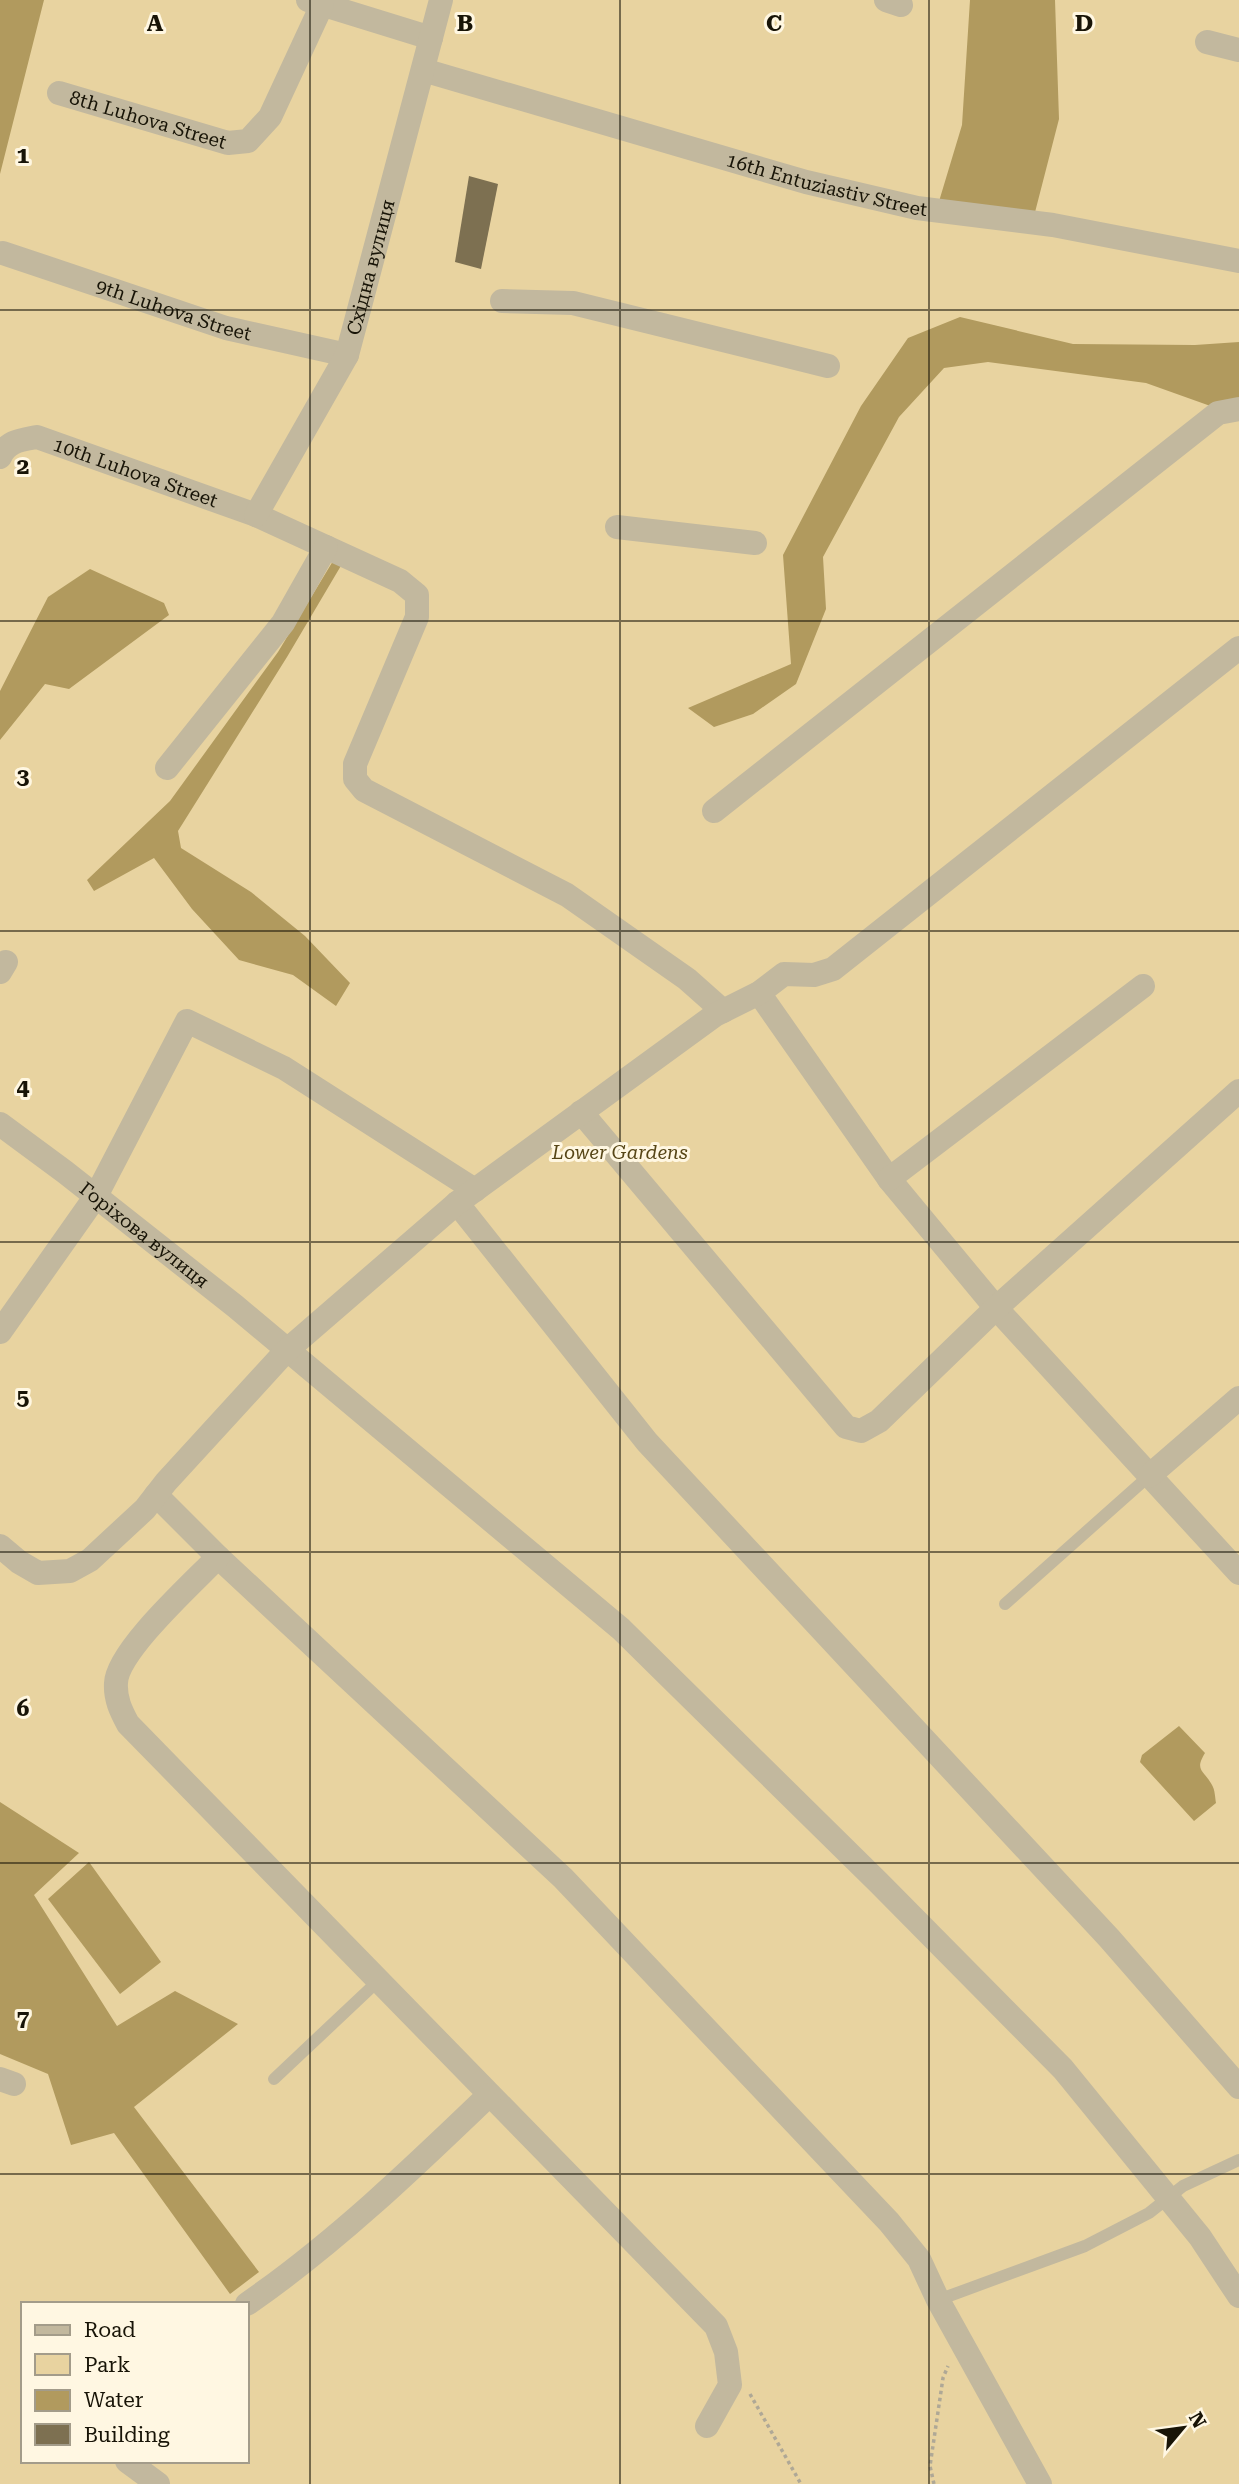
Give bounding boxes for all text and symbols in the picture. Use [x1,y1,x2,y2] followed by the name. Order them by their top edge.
[147,10,164,37] text: A
[457,10,473,37] text: B
[766,10,782,37] text: C
[1075,10,1093,37] text: D
[67,86,229,154] street label: 8th Luhova Street
[17,142,30,169] text: 1
[724,148,929,221] street label: 16th Entuziastiv Street
[342,197,400,338] street label: Східна вулиця
[93,274,254,345] street label: 9th Luhova Street
[50,433,221,512] street label: 10th Luhova Street
[17,453,29,480] text: 2
[17,763,30,790] text: 3
[17,1074,30,1101] text: 4
[551,1141,688,1164] park label: Lower Gardens
[75,1177,213,1293] street label: Горіхова вулиця
[17,1384,30,1411] text: 5
[17,1695,30,1722] text: 6
[17,2005,30,2032] text: 7
[21,2302,248,2463] legend
[84,2318,136,2342] text: Road
[84,2353,130,2377] text: Park
[84,2388,144,2412] text: Water
[1148,2393,1218,2463] north arrow
[1184,2408,1211,2432] text: N
[84,2423,170,2447] text: Building

